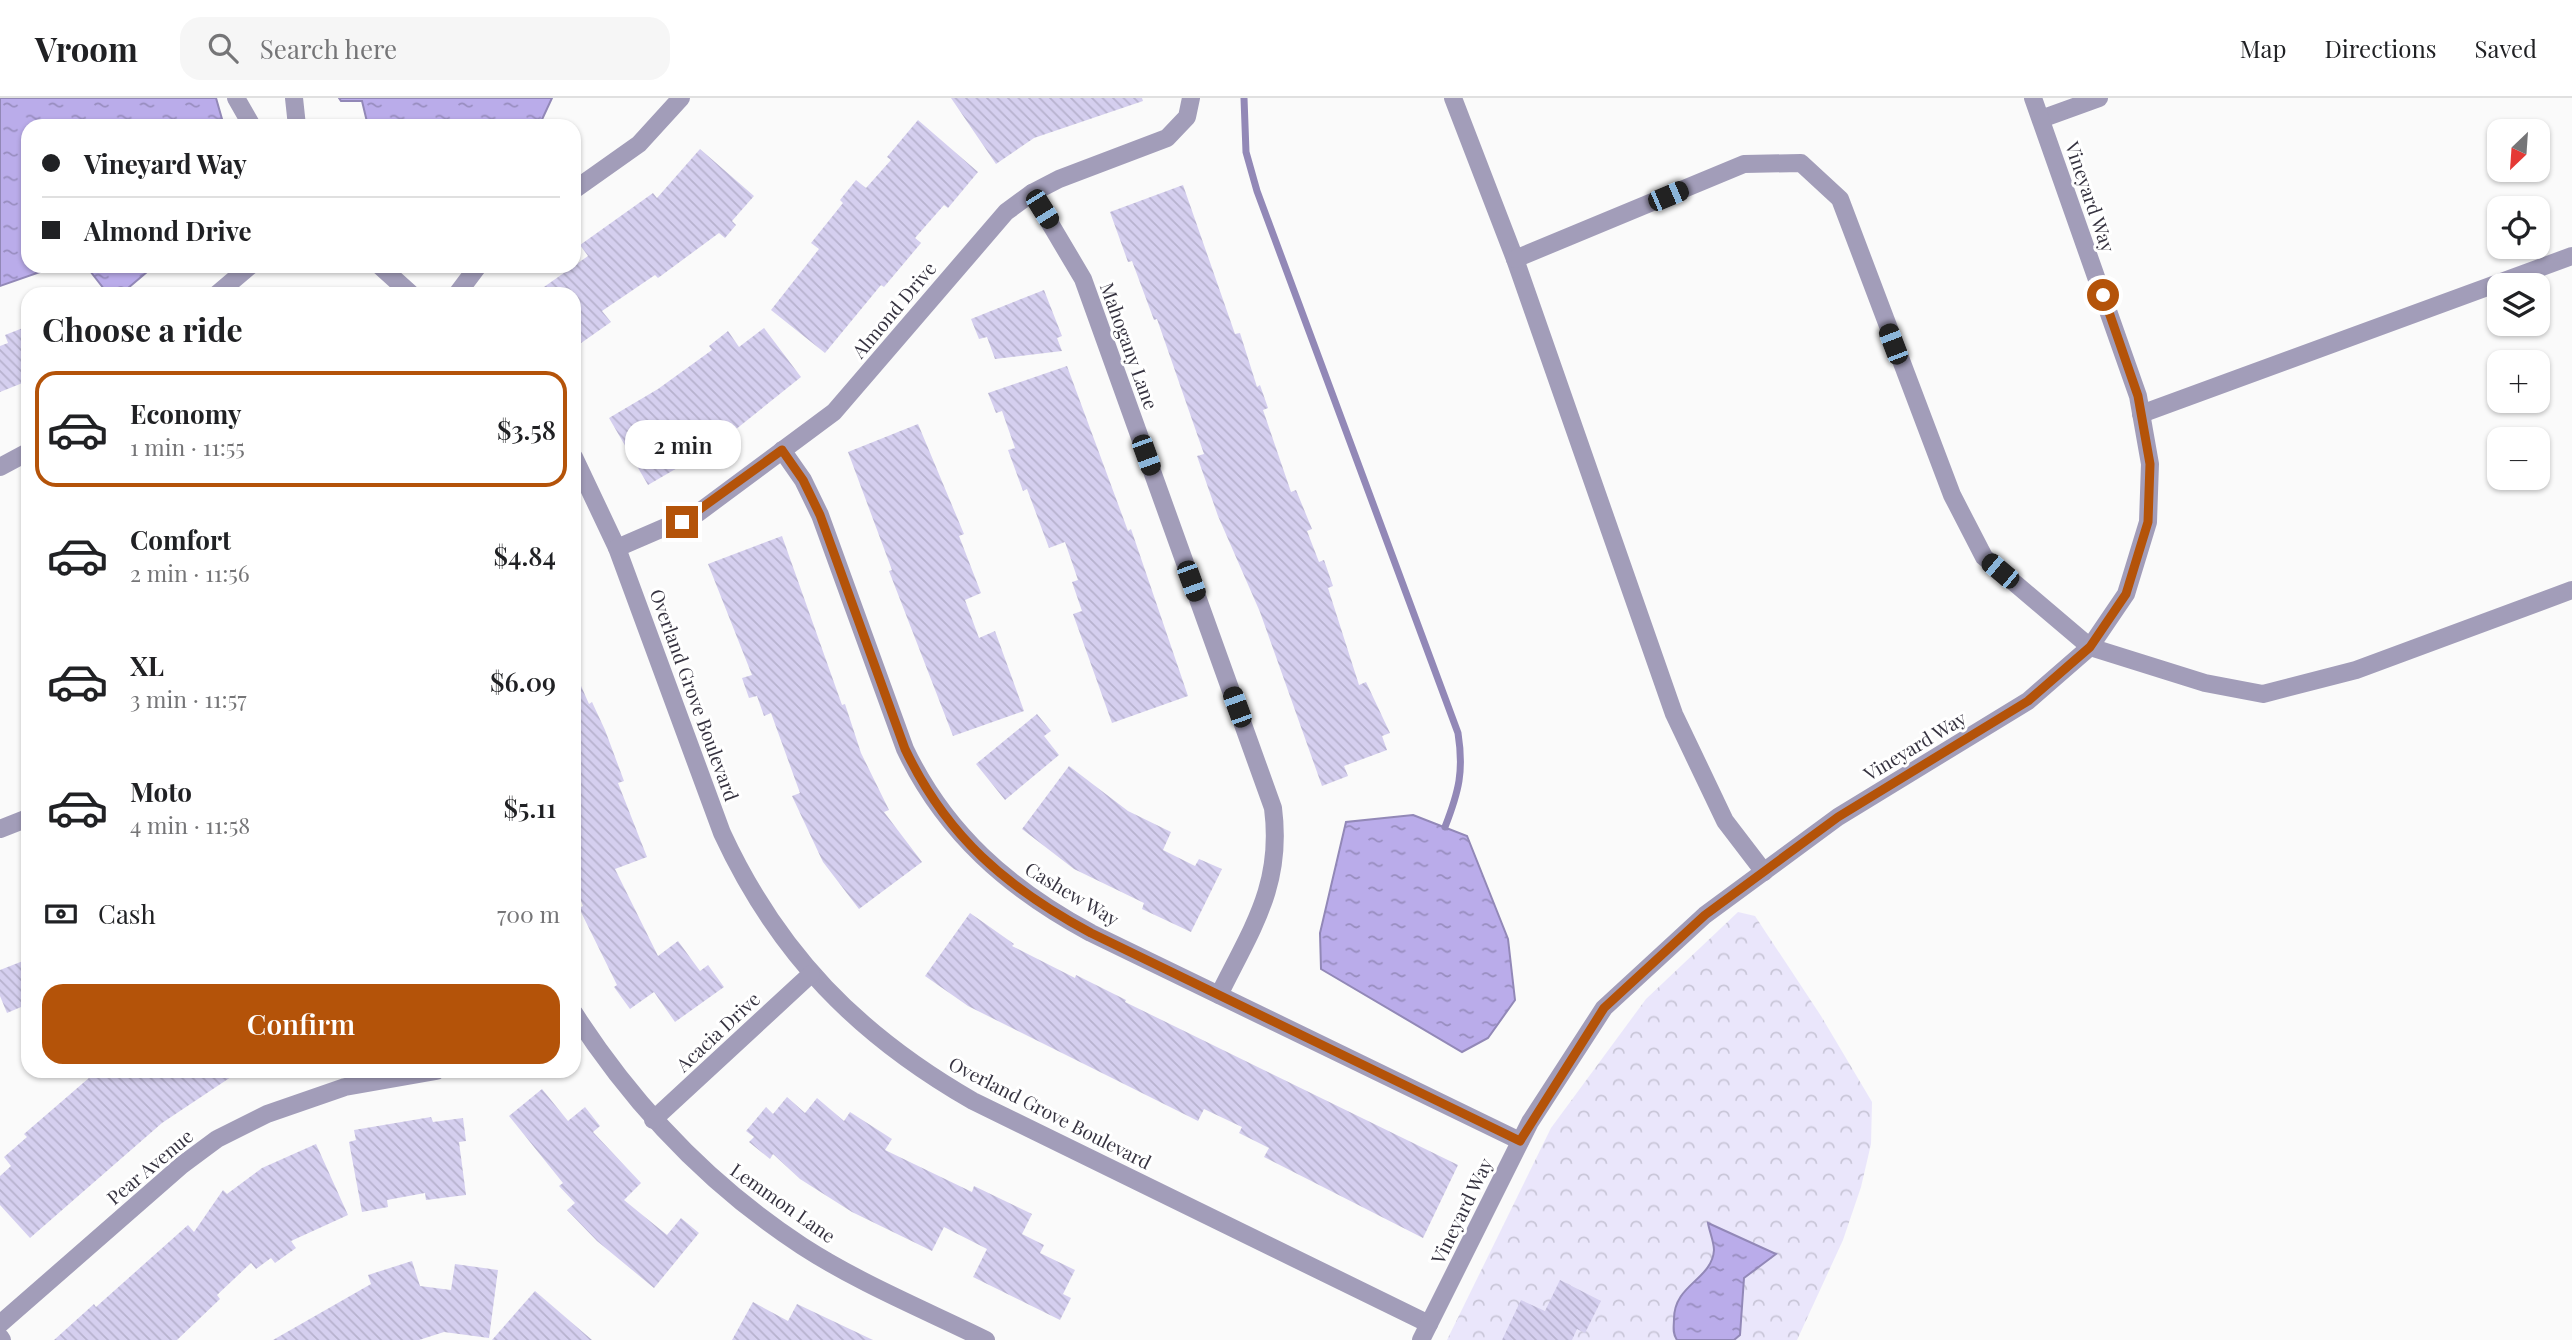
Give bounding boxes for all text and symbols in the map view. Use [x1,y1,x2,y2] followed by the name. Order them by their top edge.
[180,17,670,80] search box
[35,26,138,70] text: Vroom
[204,29,242,67] icon: search
[260,31,397,66] text: Search here
[2240,32,2286,64] text: Map
[2324,32,2437,64] text: Directions
[2475,32,2537,64] text: Saved
[2487,119,2550,182] north arrow
[2487,119,2550,490] map controls
[2060,137,2122,256] street label: Vineyard Way
[84,146,247,181] text: Vineyard Way
[1645,178,1692,214] car
[1022,186,1063,232] car
[2487,196,2550,259] button: locate
[84,213,252,248] text: Almond Drive
[845,256,941,364] street label: Almond Drive
[2487,273,2550,336] button: layers
[1095,279,1165,413] street label: Mahogany Lane
[2087,279,2119,311] route start
[42,307,243,350] text: Choose a ride
[1876,321,1911,367] car
[2487,350,2550,413] button: +
[130,396,241,431] text: Economy
[46,398,109,461] icon: car
[497,412,556,447] text: $3.58
[624,420,740,470] callout: 2 min
[2487,427,2550,490] button: −
[654,429,712,460] text: 2 min
[130,431,245,462] text: 1 min · 11:55
[1129,432,1164,478] car
[666,506,698,538] route end
[130,522,231,557] text: Comfort
[46,524,109,587] icon: car
[494,538,556,573] text: $4.84
[1978,549,2023,593] car
[130,557,250,588] text: 2 min · 11:56
[1174,558,1209,604] car
[644,585,745,804] street label: Overland Grove Boulevard
[130,648,164,683] text: XL
[46,650,109,713] icon: car
[490,664,556,699] text: $6.09
[130,683,247,714] text: 3 min · 11:57
[1220,684,1255,730] car
[1858,704,1971,786] street label: Vineyard Way
[130,774,192,809] text: Moto
[46,776,109,839] icon: car
[503,790,556,825] text: $5.11
[130,809,250,840] text: 4 min · 11:58
[1021,855,1125,932] street label: Cashew Way
[42,895,80,933] icon: cash
[98,896,156,931] text: Cash
[497,898,560,929] text: 700 m
[42,984,560,1064] button: Confirm
[669,986,765,1078] street label: Acacia Drive
[945,1050,1156,1175] street label: Overland Grove Boulevard
[101,1123,198,1210] street label: Pear Avenue
[1424,1153,1498,1269] street label: Vineyard Way
[726,1156,841,1248] street label: Lemmon Lane

